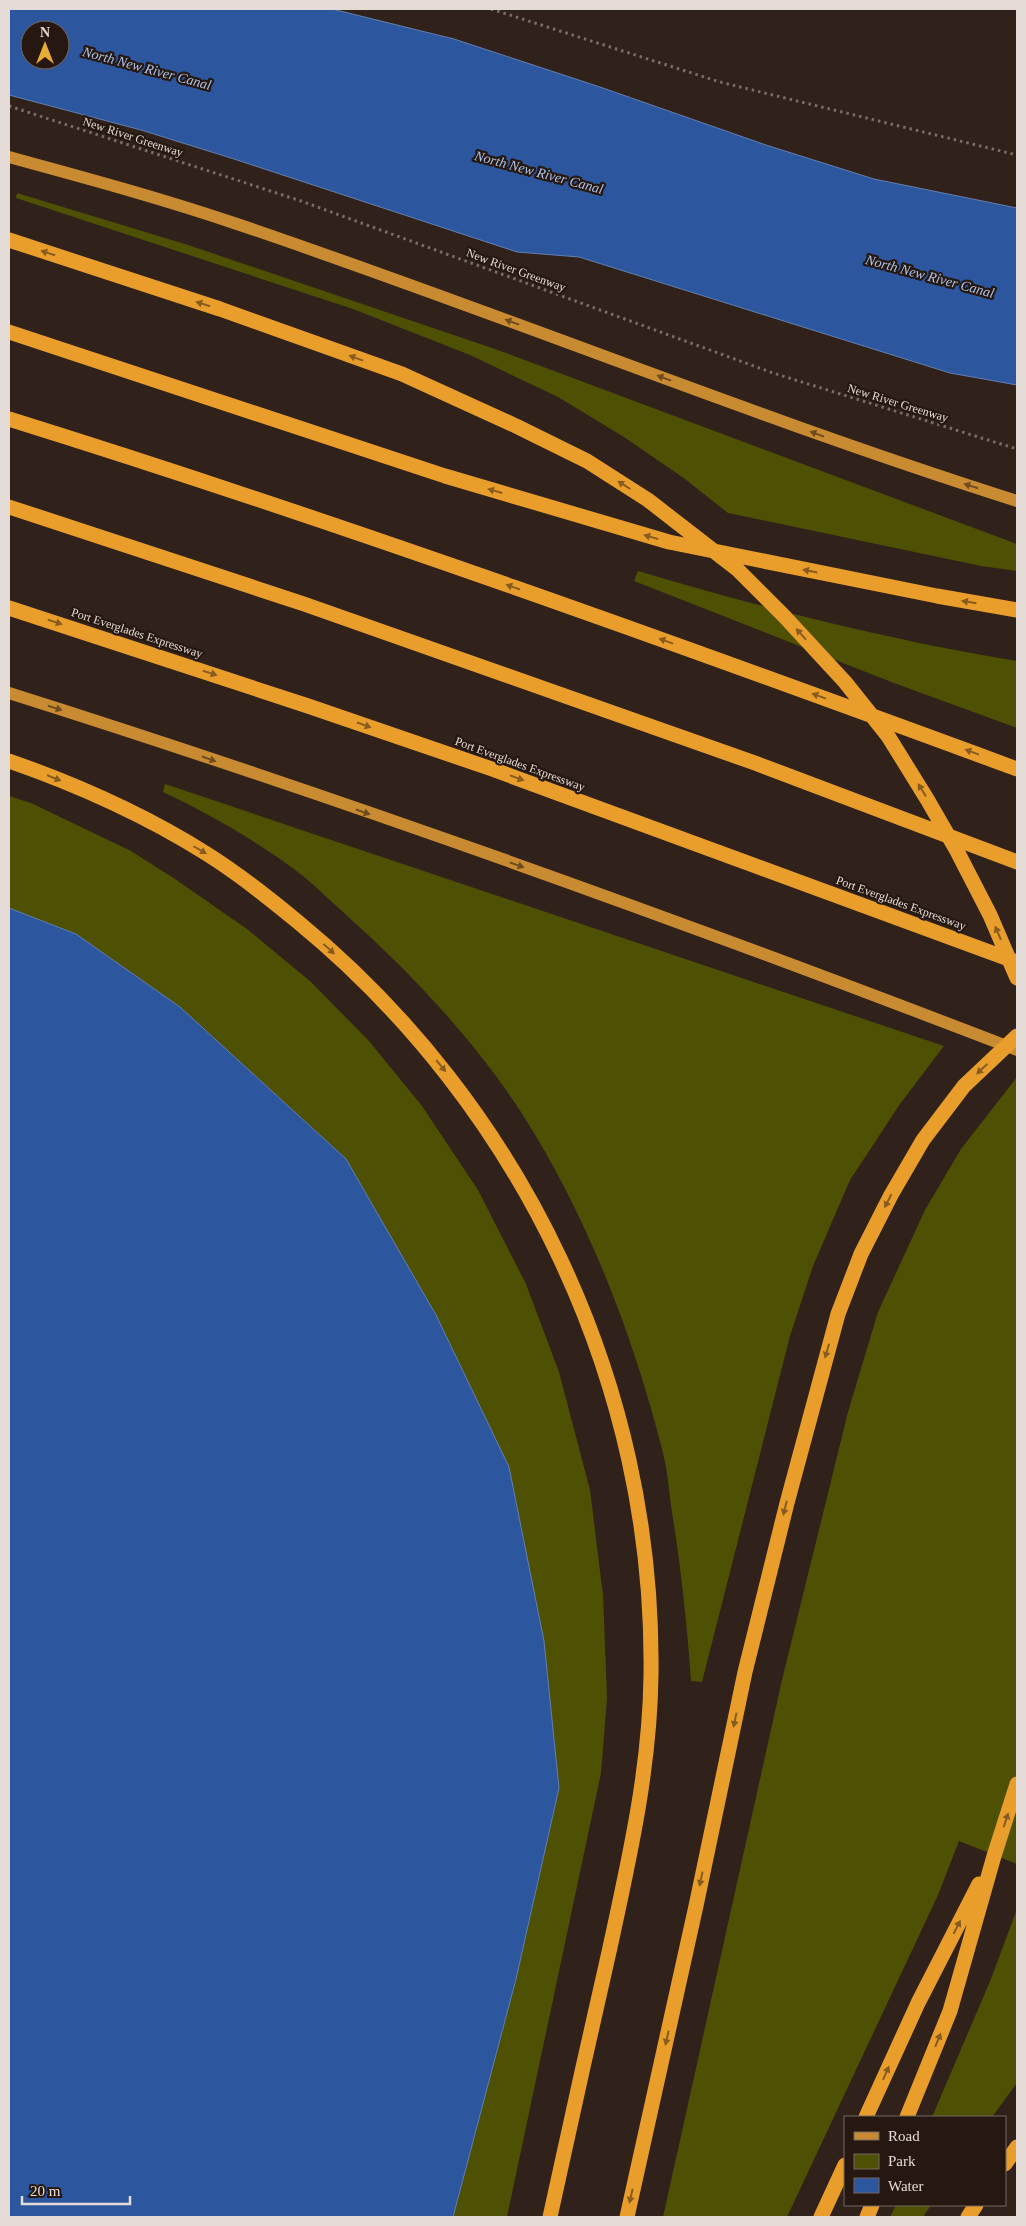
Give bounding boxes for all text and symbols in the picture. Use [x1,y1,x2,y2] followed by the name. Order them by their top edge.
[20,20,70,70] north arrow
[40,25,50,40] text: N
[80,44,213,93] water label: North New River Canal
[81,114,185,160] street label: New River Greenway
[472,148,605,197] water label: North New River Canal
[464,246,568,294] street label: New River Greenway
[41,249,56,257] one-way arrow
[863,252,996,301] water label: North New River Canal
[195,300,210,307] one-way arrow
[504,318,519,325] one-way arrow
[348,354,363,362] one-way arrow
[656,374,671,382] one-way arrow
[846,381,950,425] street label: New River Greenway
[809,430,824,438] one-way arrow
[618,480,631,489] one-way arrow
[963,482,978,489] one-way arrow
[487,486,502,494] one-way arrow
[643,532,658,540] one-way arrow
[802,567,817,575] one-way arrow
[505,583,520,591] one-way arrow
[961,597,977,605] one-way arrow
[70,605,204,661] street label: Port Everglades Expressway
[48,618,63,626] one-way arrow
[795,629,807,641] one-way arrow
[658,637,673,645] one-way arrow
[202,670,217,677] one-way arrow
[811,692,826,700] one-way arrow
[48,704,63,712] one-way arrow
[356,722,371,729] one-way arrow
[453,734,587,794] street label: Port Everglades Expressway
[964,748,979,756] one-way arrow
[202,756,217,763] one-way arrow
[47,774,62,782] one-way arrow
[510,774,525,782] one-way arrow
[917,784,926,797] one-way arrow
[356,808,371,816] one-way arrow
[193,845,206,854] one-way arrow
[509,862,524,869] one-way arrow
[834,873,968,933] street label: Port Everglades Expressway
[994,925,1002,940] one-way arrow
[322,943,335,954] one-way arrow
[435,1059,446,1072] one-way arrow
[976,1063,988,1075] one-way arrow
[884,1194,892,1208] one-way arrow
[823,1343,831,1359] one-way arrow
[781,1501,789,1516] one-way arrow
[730,1712,738,1728] one-way arrow
[1002,1813,1010,1828] one-way arrow
[697,1871,705,1887] one-way arrow
[953,1919,961,1934] one-way arrow
[662,2030,670,2046] one-way arrow
[935,2032,942,2047] one-way arrow
[883,2066,891,2080] one-way arrow
[844,2116,1006,2206] legend
[888,2128,920,2144] text: Road
[888,2153,916,2169] text: Park
[22,2174,130,2206] scale bar
[888,2178,923,2194] text: Water
[30,2183,61,2199] text: 20 m
[627,2189,635,2204] one-way arrow

